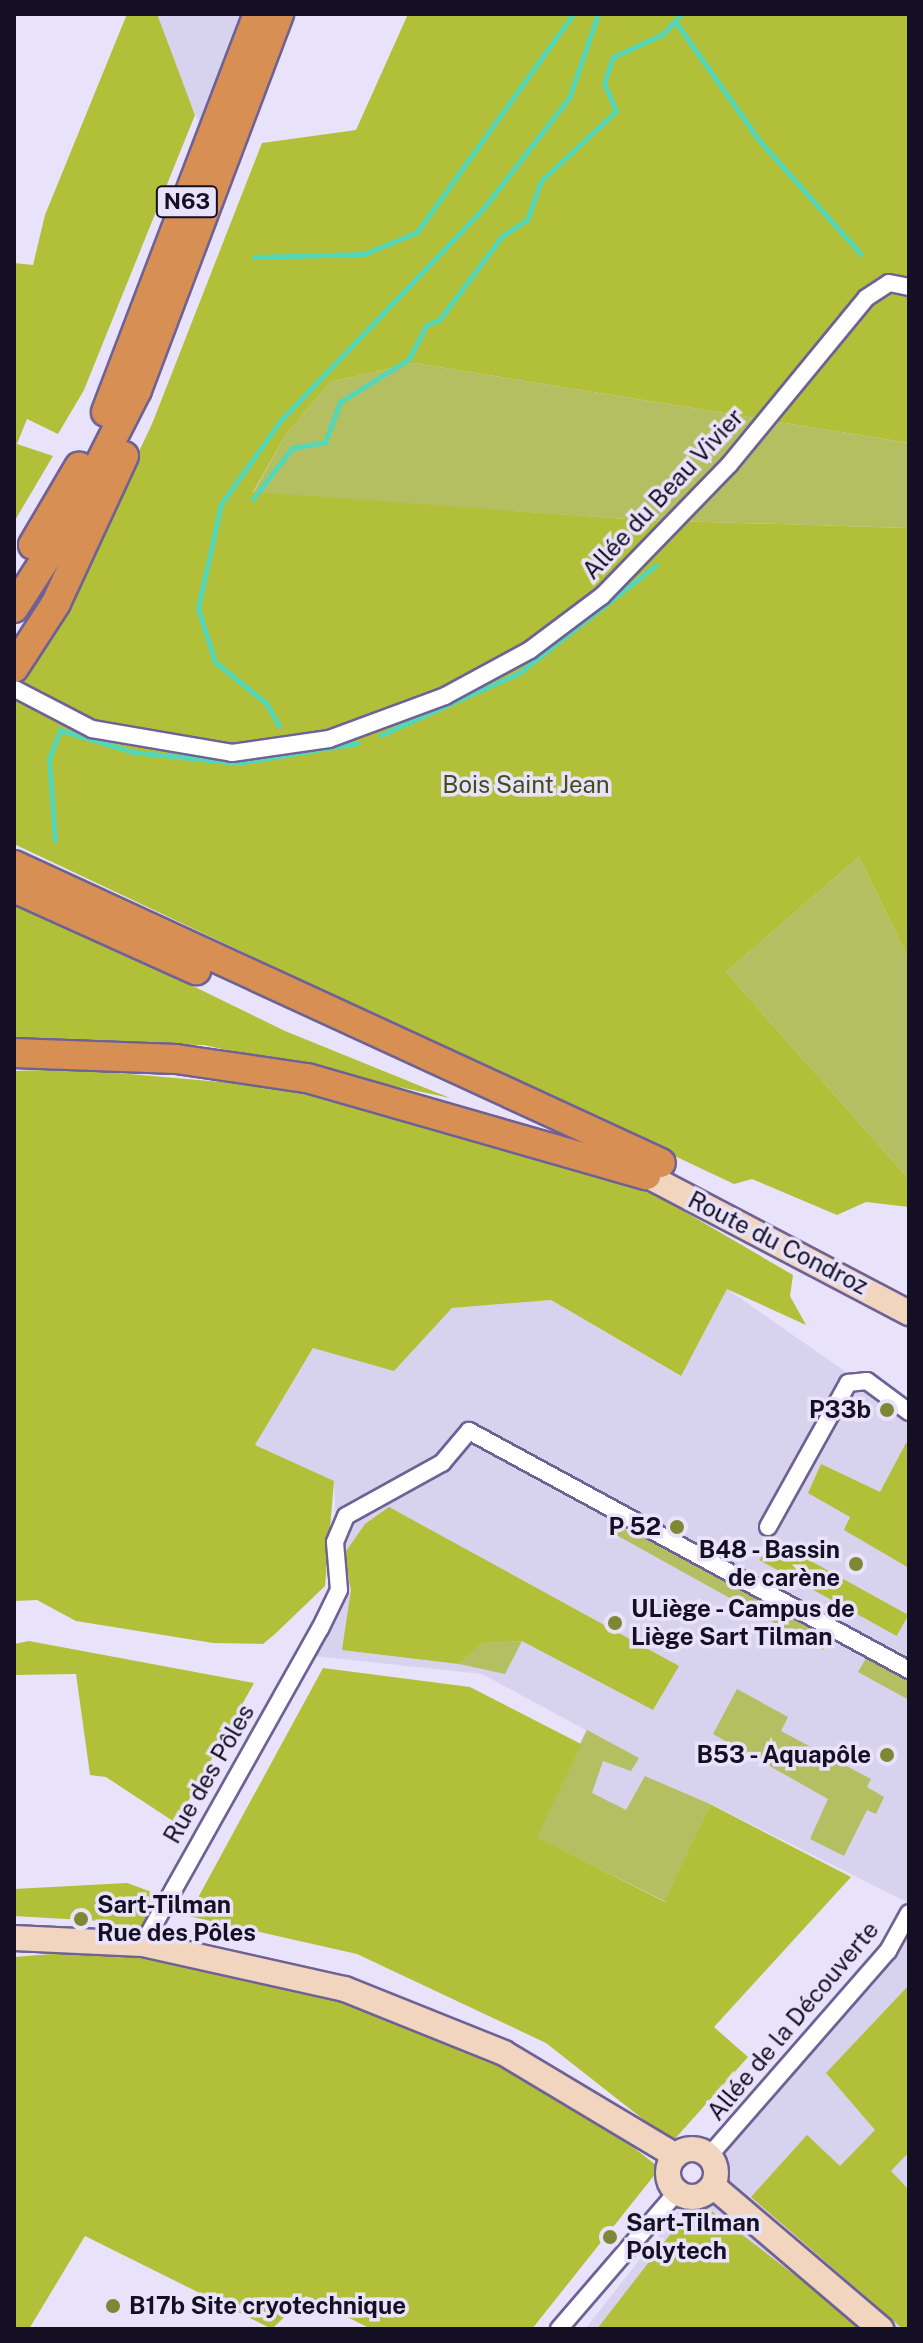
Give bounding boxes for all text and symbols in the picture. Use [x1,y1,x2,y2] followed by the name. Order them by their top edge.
[155,184,219,220] road number: N63
[576,402,750,586] street label: Allée du Beau Vivier
[442,771,610,799] park label: Bois Saint Jean
[683,1185,873,1301] street label: Route du Condroz
[809,1396,871,1424] place label: P33b
[878,1401,896,1419] marker: P33b
[608,1513,661,1541] place label: P 52
[668,1518,686,1536] marker: P 52
[696,1536,840,1592] place label: B48 - Bassin de carène
[847,1555,865,1573] marker: B48 - Bassin de carène
[631,1595,858,1651] place label: ULiège - Campus de Liège Sart Tilman
[606,1614,624,1632] marker: ULiège - Campus de Liège Sart Tilman
[157,1699,261,1849] street label: Rue des Pôles
[693,1741,871,1769] place label: B53 - Aquapôle
[878,1746,896,1764] marker: B53 - Aquapôle
[97,1891,256,1947] place label: Sart-Tilman Rue des Pôles
[72,1910,90,1928] marker: Sart-Tilman Rue des Pôles
[701,1915,885,2127] street label: Allée de la Découverte
[626,2209,760,2265] place label: Sart-Tilman Polytech
[601,2228,619,2246] marker: Sart-Tilman Polytech
[129,2292,406,2320] place label: B17b Site cryotechnique
[104,2297,122,2315] marker: B17b Site cryotechnique

